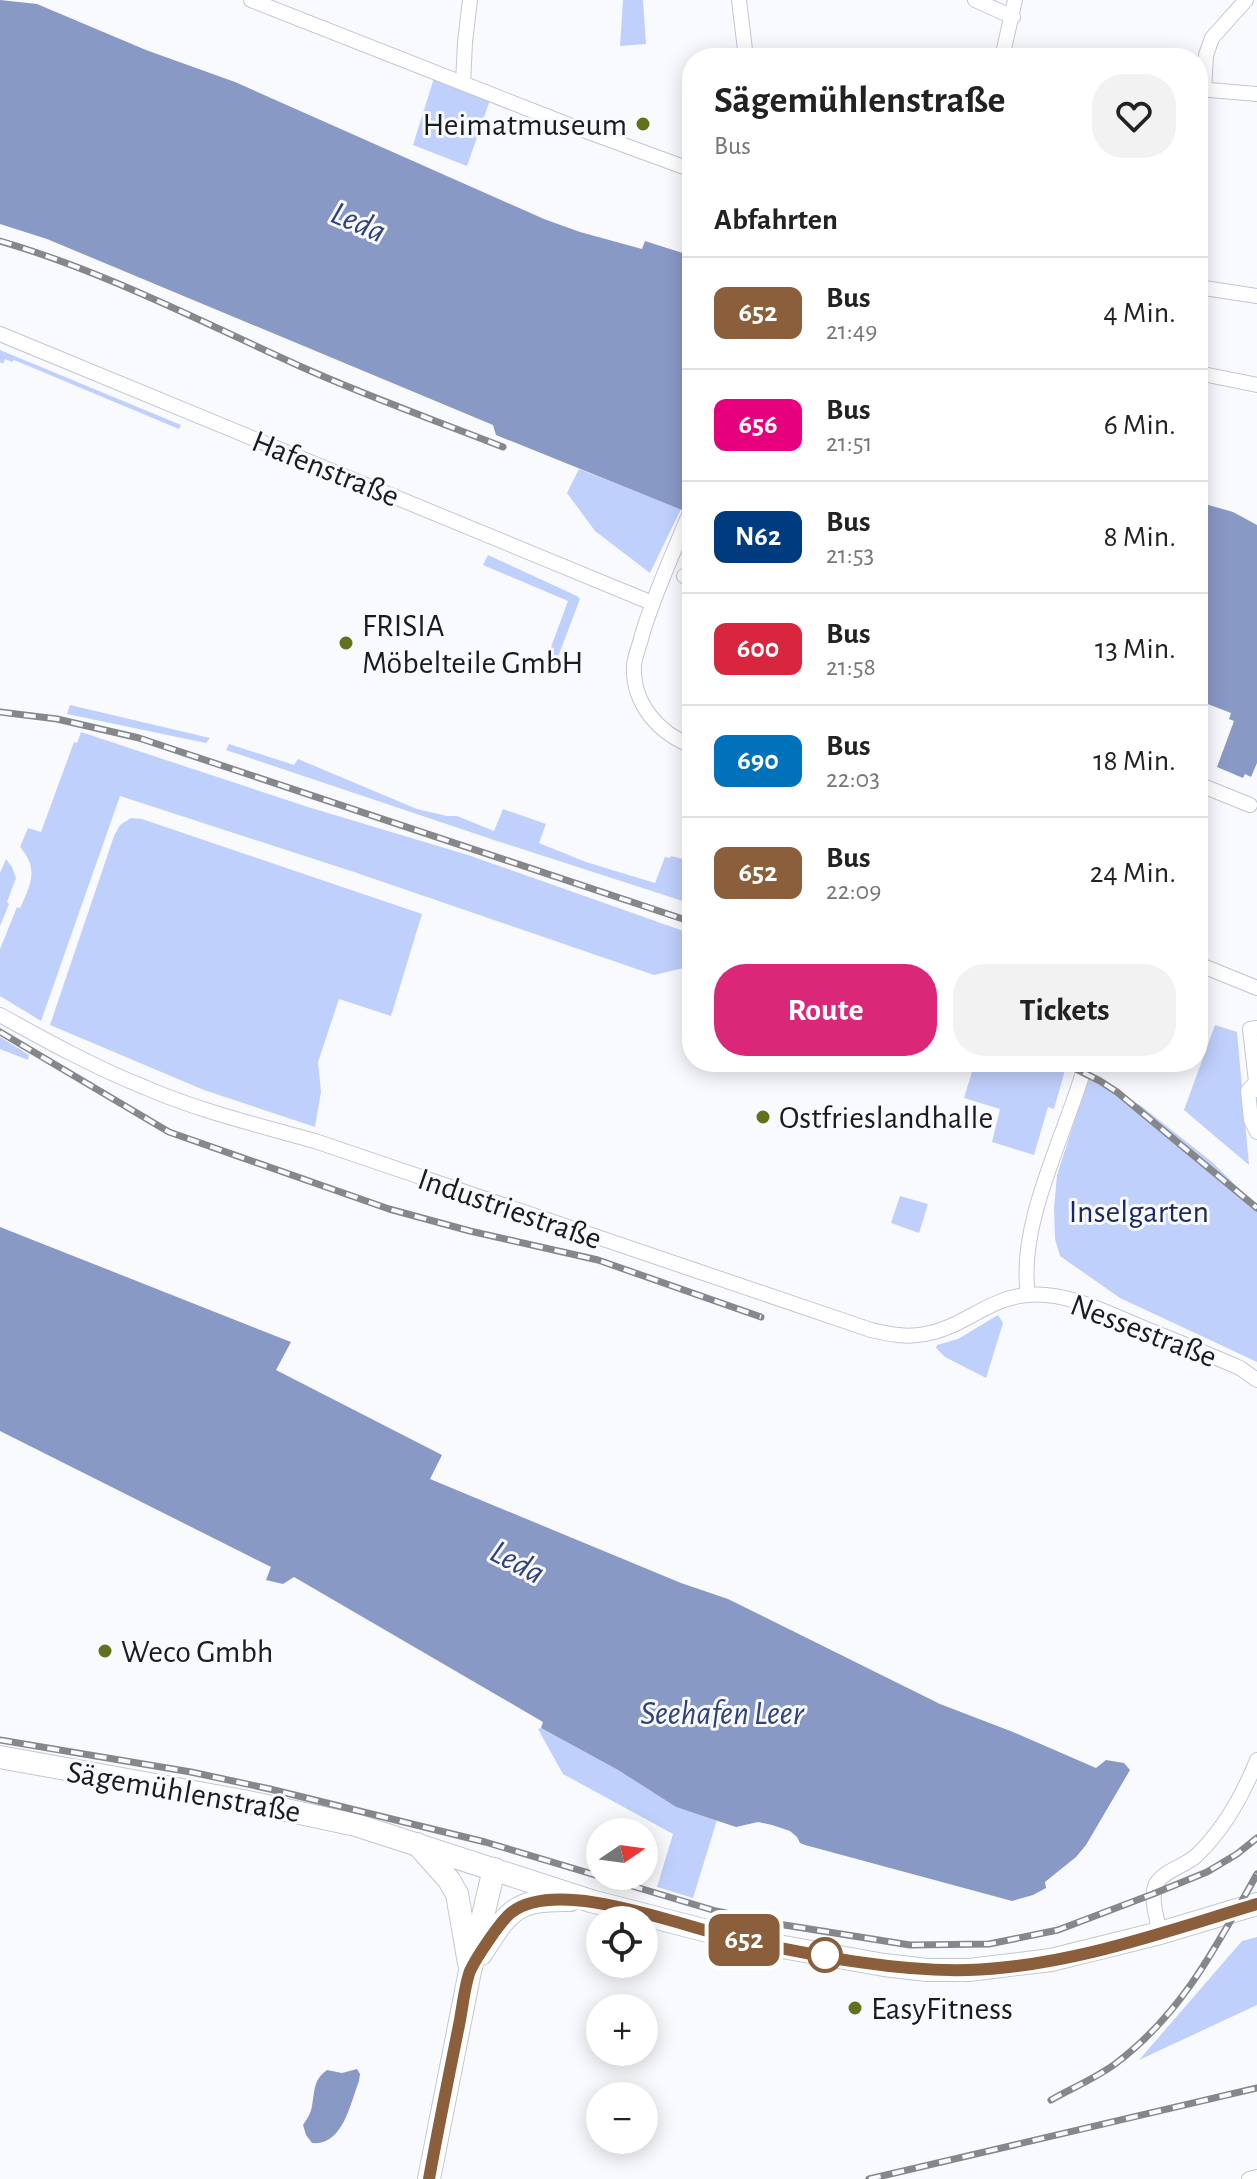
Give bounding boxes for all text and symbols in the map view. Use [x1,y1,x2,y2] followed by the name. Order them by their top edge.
[1092,74,1176,158] button: heart
[714,82,1005,120] text: Sägemühlenstraße
[423,109,627,141] place label: Heimatmuseum
[634,115,652,133] marker: Heimatmuseum
[714,133,751,159] text: Bus
[326,196,391,249] water label: Leda
[714,205,838,235] text: Abfahrten
[826,283,871,313] text: Bus
[1103,298,1176,328] text: 4 Min.
[739,299,777,327] text: 652
[826,318,877,344] text: 21:49
[826,395,871,425] text: Bus
[1104,410,1176,440] text: 6 Min.
[738,411,778,439] text: 656
[248,425,404,513] street label: Hafenstraße
[826,430,873,456] text: 21:51
[826,507,871,537] text: Bus
[1104,522,1176,552] text: 8 Min.
[735,523,781,551] text: N62
[826,542,874,568] text: 21:53
[362,610,583,679] place label: FRISIA Möbelteile GmbH
[826,619,871,649] text: Bus
[337,634,355,652] marker: FRISIA Möbelteile GmbH
[1095,634,1176,664] text: 13 Min.
[737,635,779,663] text: 600
[826,654,876,680] text: 21:58
[826,731,871,761] text: Bus
[1093,746,1176,776] text: 18 Min.
[737,747,779,775] text: 690
[826,766,880,792] text: 22:03
[826,843,871,873] text: Bus
[1090,858,1176,888] text: 24 Min.
[739,859,777,887] text: 652
[826,878,882,904] text: 22:09
[714,964,937,1056] button: Route
[953,964,1176,1056] button: Tickets
[779,1102,993,1134] place label: Ostfrieslandhalle
[754,1108,772,1126] marker: Ostfrieslandhalle
[414,1163,606,1255] street label: Industriestraße
[1069,1196,1209,1228] park label: Inselgarten
[1066,1288,1221,1373] street label: Nessestraße
[484,1535,550,1591] water label: Leda
[121,1636,273,1668] place label: Weco Gmbh
[96,1642,114,1660] marker: Weco Gmbh
[640,1697,805,1731] water label: Seehafen Leer
[65,1756,303,1828] street label: Sägemühlenstraße
[586,1818,658,1890] north arrow
[586,1818,658,2154] map controls
[586,1906,658,1978] button: locate
[698,1914,790,1966] line badge: 652
[725,1926,763,1954] text: 652
[808,1938,842,1972] unlabelled marker
[871,1993,1013,2025] place label: EasyFitness
[586,1994,658,2066] button: +
[846,1999,864,2017] marker: EasyFitness
[586,2082,658,2154] button: −

